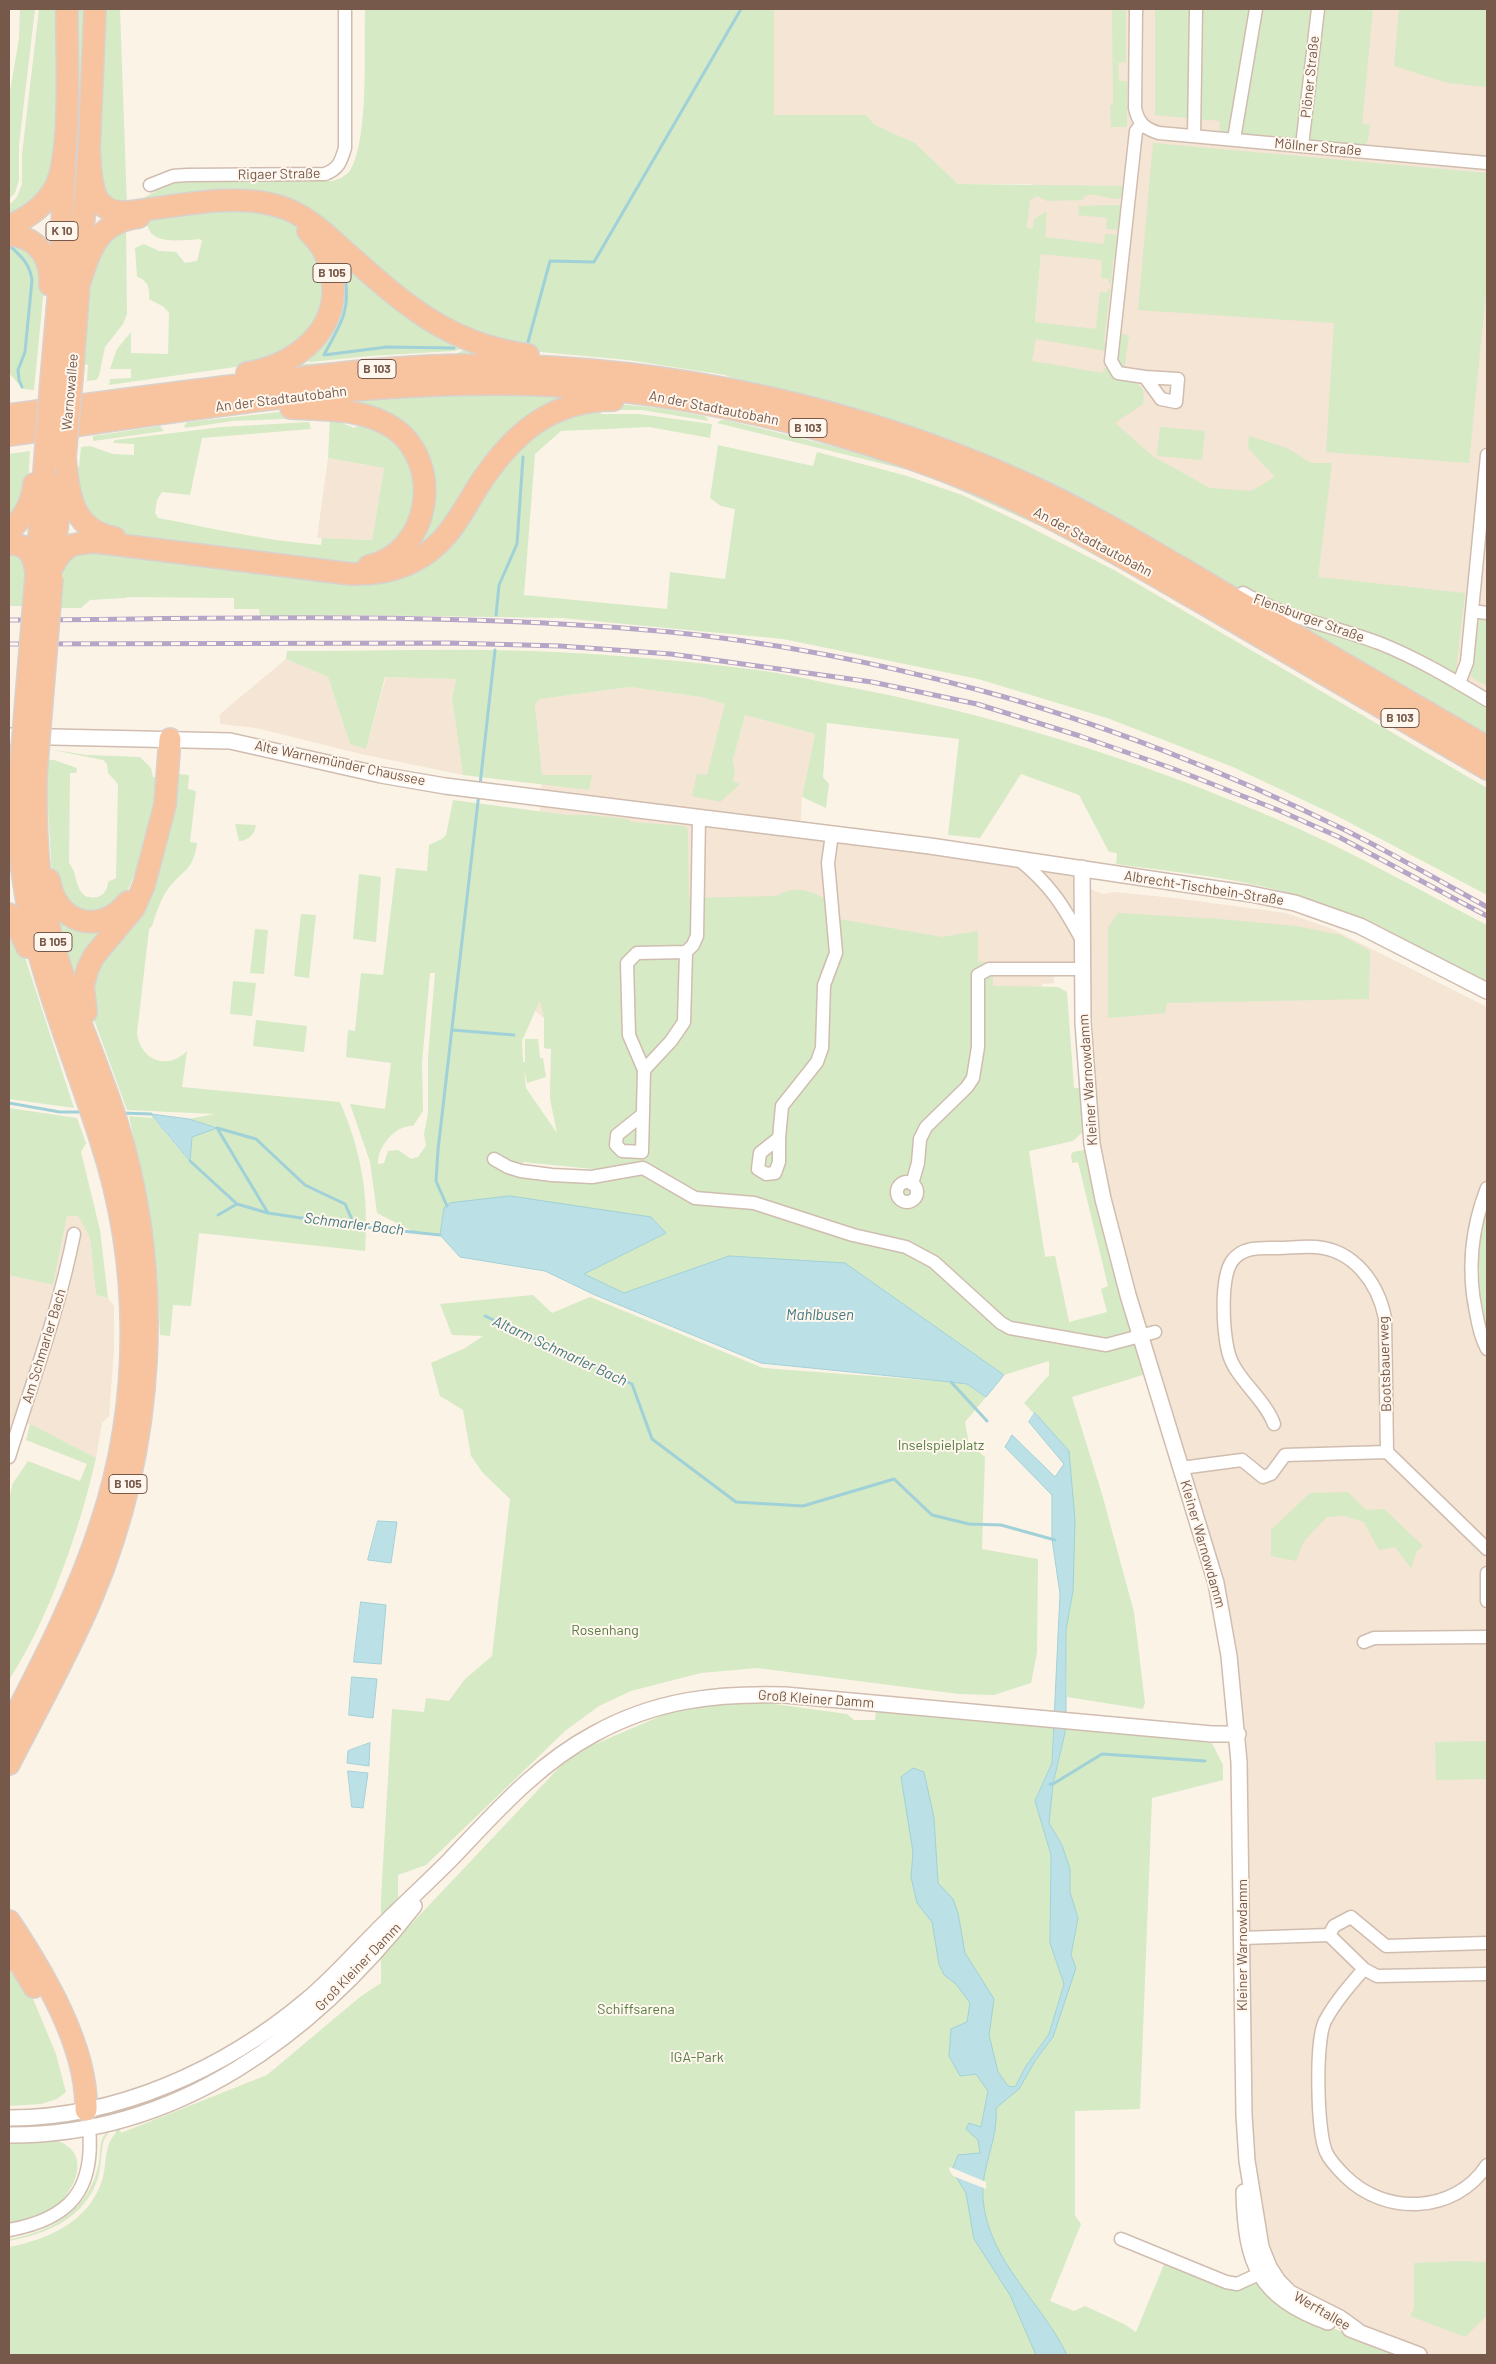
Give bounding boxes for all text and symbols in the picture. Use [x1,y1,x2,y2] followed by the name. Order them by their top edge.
[1297,35,1323,119] street label: Plöner Straße
[1274,135,1362,159] street label: Möllner Straße
[237,165,321,183] street label: Rigaer Straße
[46,222,78,240] road number: K 10
[313,264,351,282] road number: B 105
[58,353,82,431] street label: Warnowallee
[358,359,396,378] road number: B 103
[214,383,348,415] street label: An der Stadtautobahn
[648,387,780,429] street label: An der Stadtautobahn
[789,418,827,438] road number: B 103
[1031,504,1155,580] street label: An der Stadtautobahn
[1251,590,1367,646] street label: Flensburger Straße
[1381,708,1419,728] road number: B 103
[253,737,427,789] street label: Alte Warnemünder Chaussee
[1123,867,1285,909] street label: Albrecht-Tischbein-Straße
[34,932,72,952] road number: B 105
[1075,1014,1101,1146] street label: Kleiner Warnowdamm
[303,1209,405,1239] water label: Schmarler Bach
[19,1287,69,1405] street label: Am Schmarler Bach
[786,1306,854,1324] water label: Mahlbusen
[490,1312,630,1390] water label: Altarm Schmarler Bach
[1375,1316,1395,1412] street label: Bootsbauerweg
[898,1437,984,1453] park label: Inselspielplatz
[109,1475,147,1494] road number: B 105
[1177,1478,1229,1610] street label: Kleiner Warnowdamm
[571,1622,639,1638] park label: Rosenhang
[757,1687,875,1711] street label: Groß Kleiner Damm
[1234,1879,1250,2011] street label: Kleiner Warnowdamm
[312,1919,404,2015] street label: Groß Kleiner Damm
[597,2001,675,2017] park label: Schiffsarena
[670,2049,724,2065] park label: IGA-Park
[1291,2288,1353,2334] street label: Werftallee

